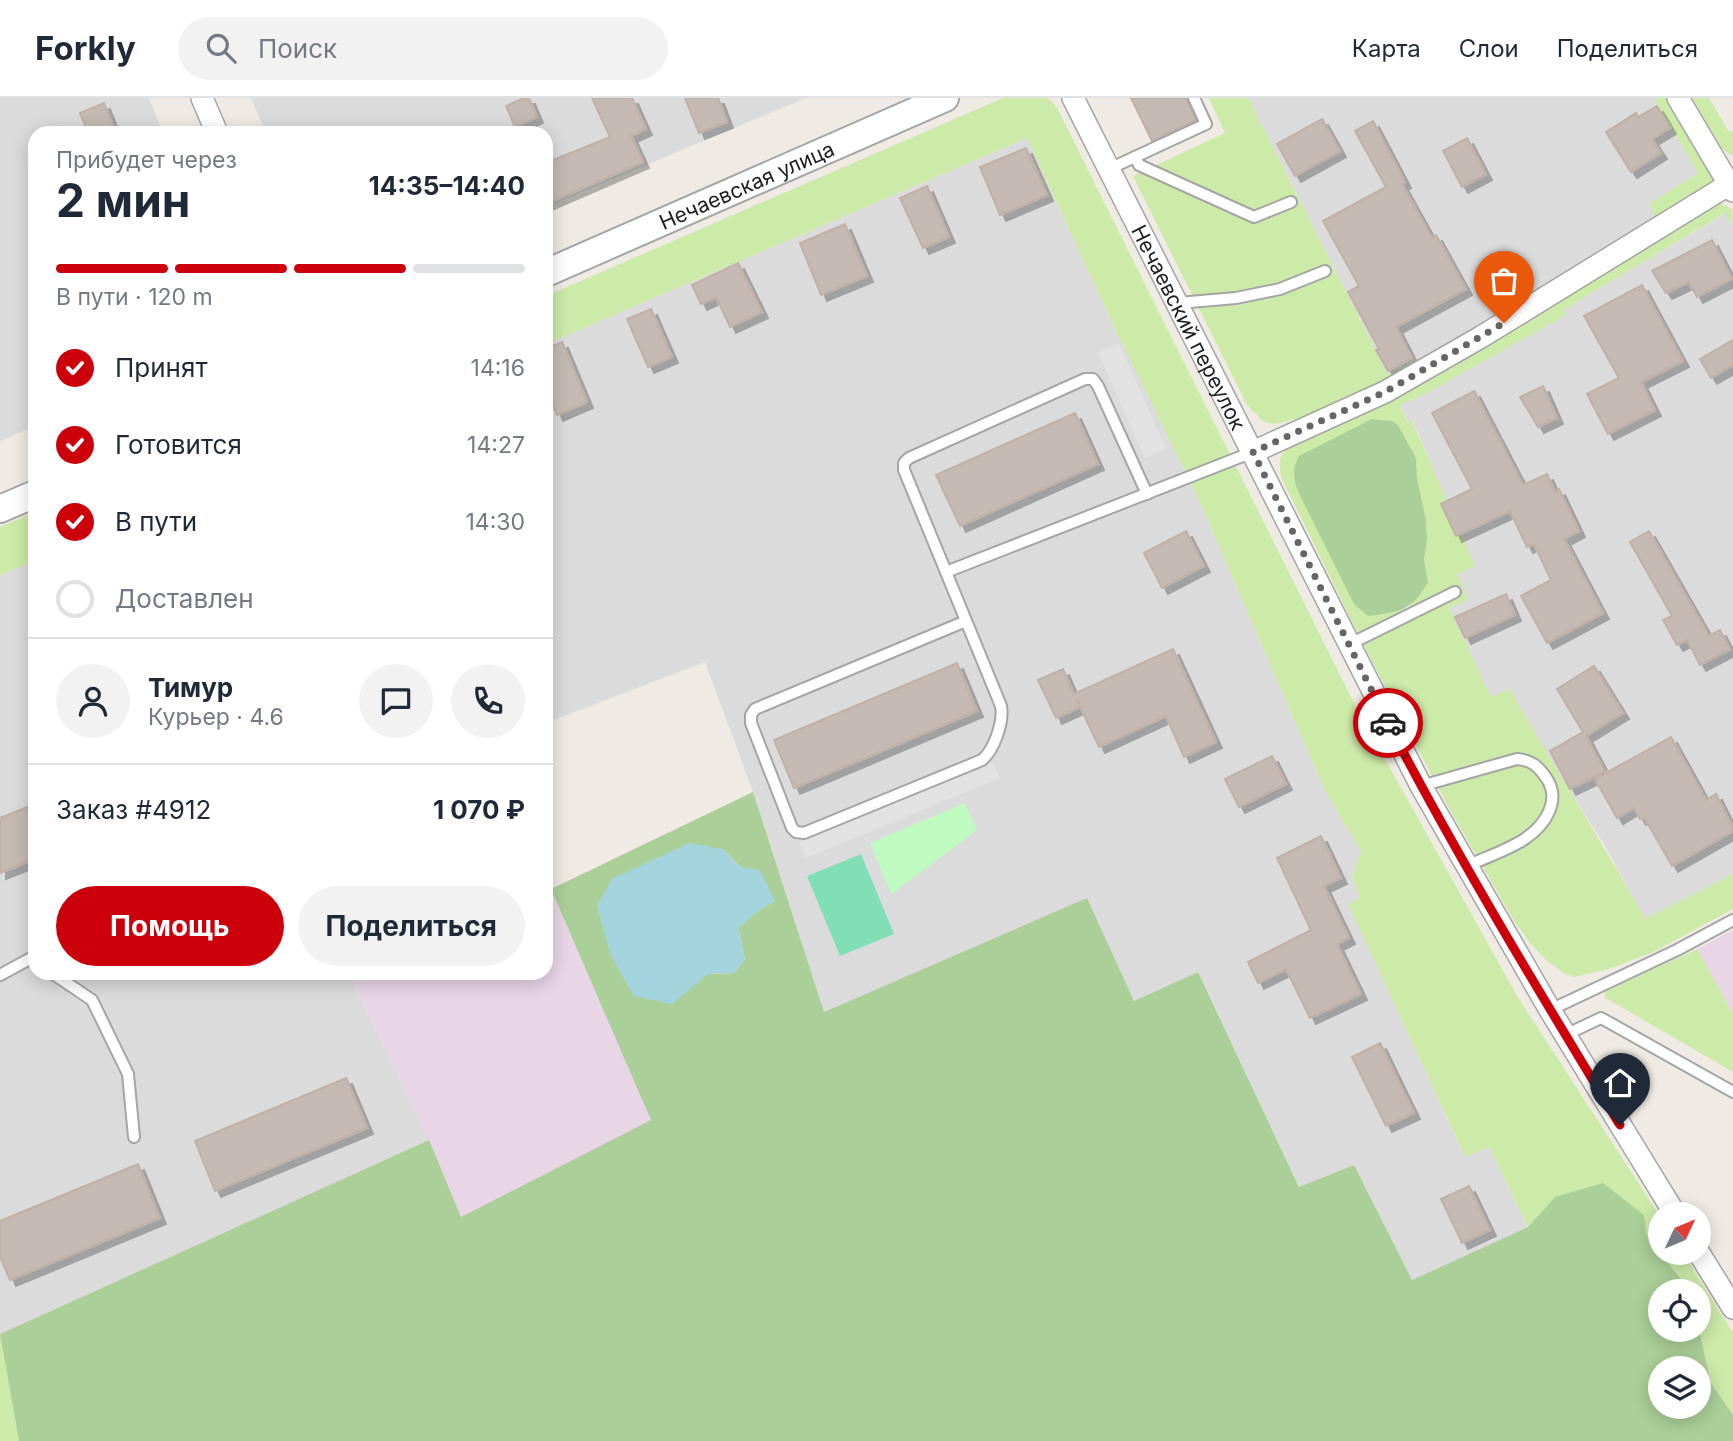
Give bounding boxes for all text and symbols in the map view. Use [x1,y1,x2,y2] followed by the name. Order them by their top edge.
[178,17,668,80] search box
[35,28,136,68] text: Forkly
[202,29,240,67] icon: search
[258,33,337,64] text: Поиск
[1352,34,1421,63] text: Карта
[1459,34,1519,63] text: Слои
[1557,34,1698,63] text: Поделиться
[655,136,838,234] street label: Нечаевская улица
[56,146,237,174] text: Прибудет через
[369,170,525,201] text: 14:35–14:40
[56,172,191,228] text: 2 мин
[1127,221,1252,435] street label: Нечаевский переулок
[1474,251,1534,323] pin
[1485,262,1523,300] icon: bag
[56,283,213,311] text: В пути · 120 m
[56,349,94,387] icon: check
[115,352,208,383] text: Принят
[471,354,525,382] text: 14:16
[56,426,94,464] icon: check
[115,429,242,460] text: Готовится
[467,431,525,459] text: 14:27
[56,503,94,541] icon: check
[115,506,197,537] text: В пути
[465,508,525,536] text: 14:30
[115,583,254,614] text: Доставлен
[56,664,130,738] button: person
[359,664,433,738] button: chat
[451,664,525,738] button: phone
[148,672,233,703] text: Тимур
[1353,688,1423,758] courier
[148,703,284,731] text: Курьер · 4.6
[1369,704,1407,742] icon: car
[56,794,211,825] text: Заказ #4912
[433,794,525,825] text: 1 070 ₽
[56,886,284,966] button: Помощь
[298,886,525,966] button: Поделиться
[1590,1053,1650,1125] pin
[1601,1064,1639,1102] icon: home
[1648,1202,1712,1265] north arrow
[1648,1202,1711,1419] map controls
[1648,1279,1711,1342] button: locate
[1648,1356,1711,1419] button: layers

